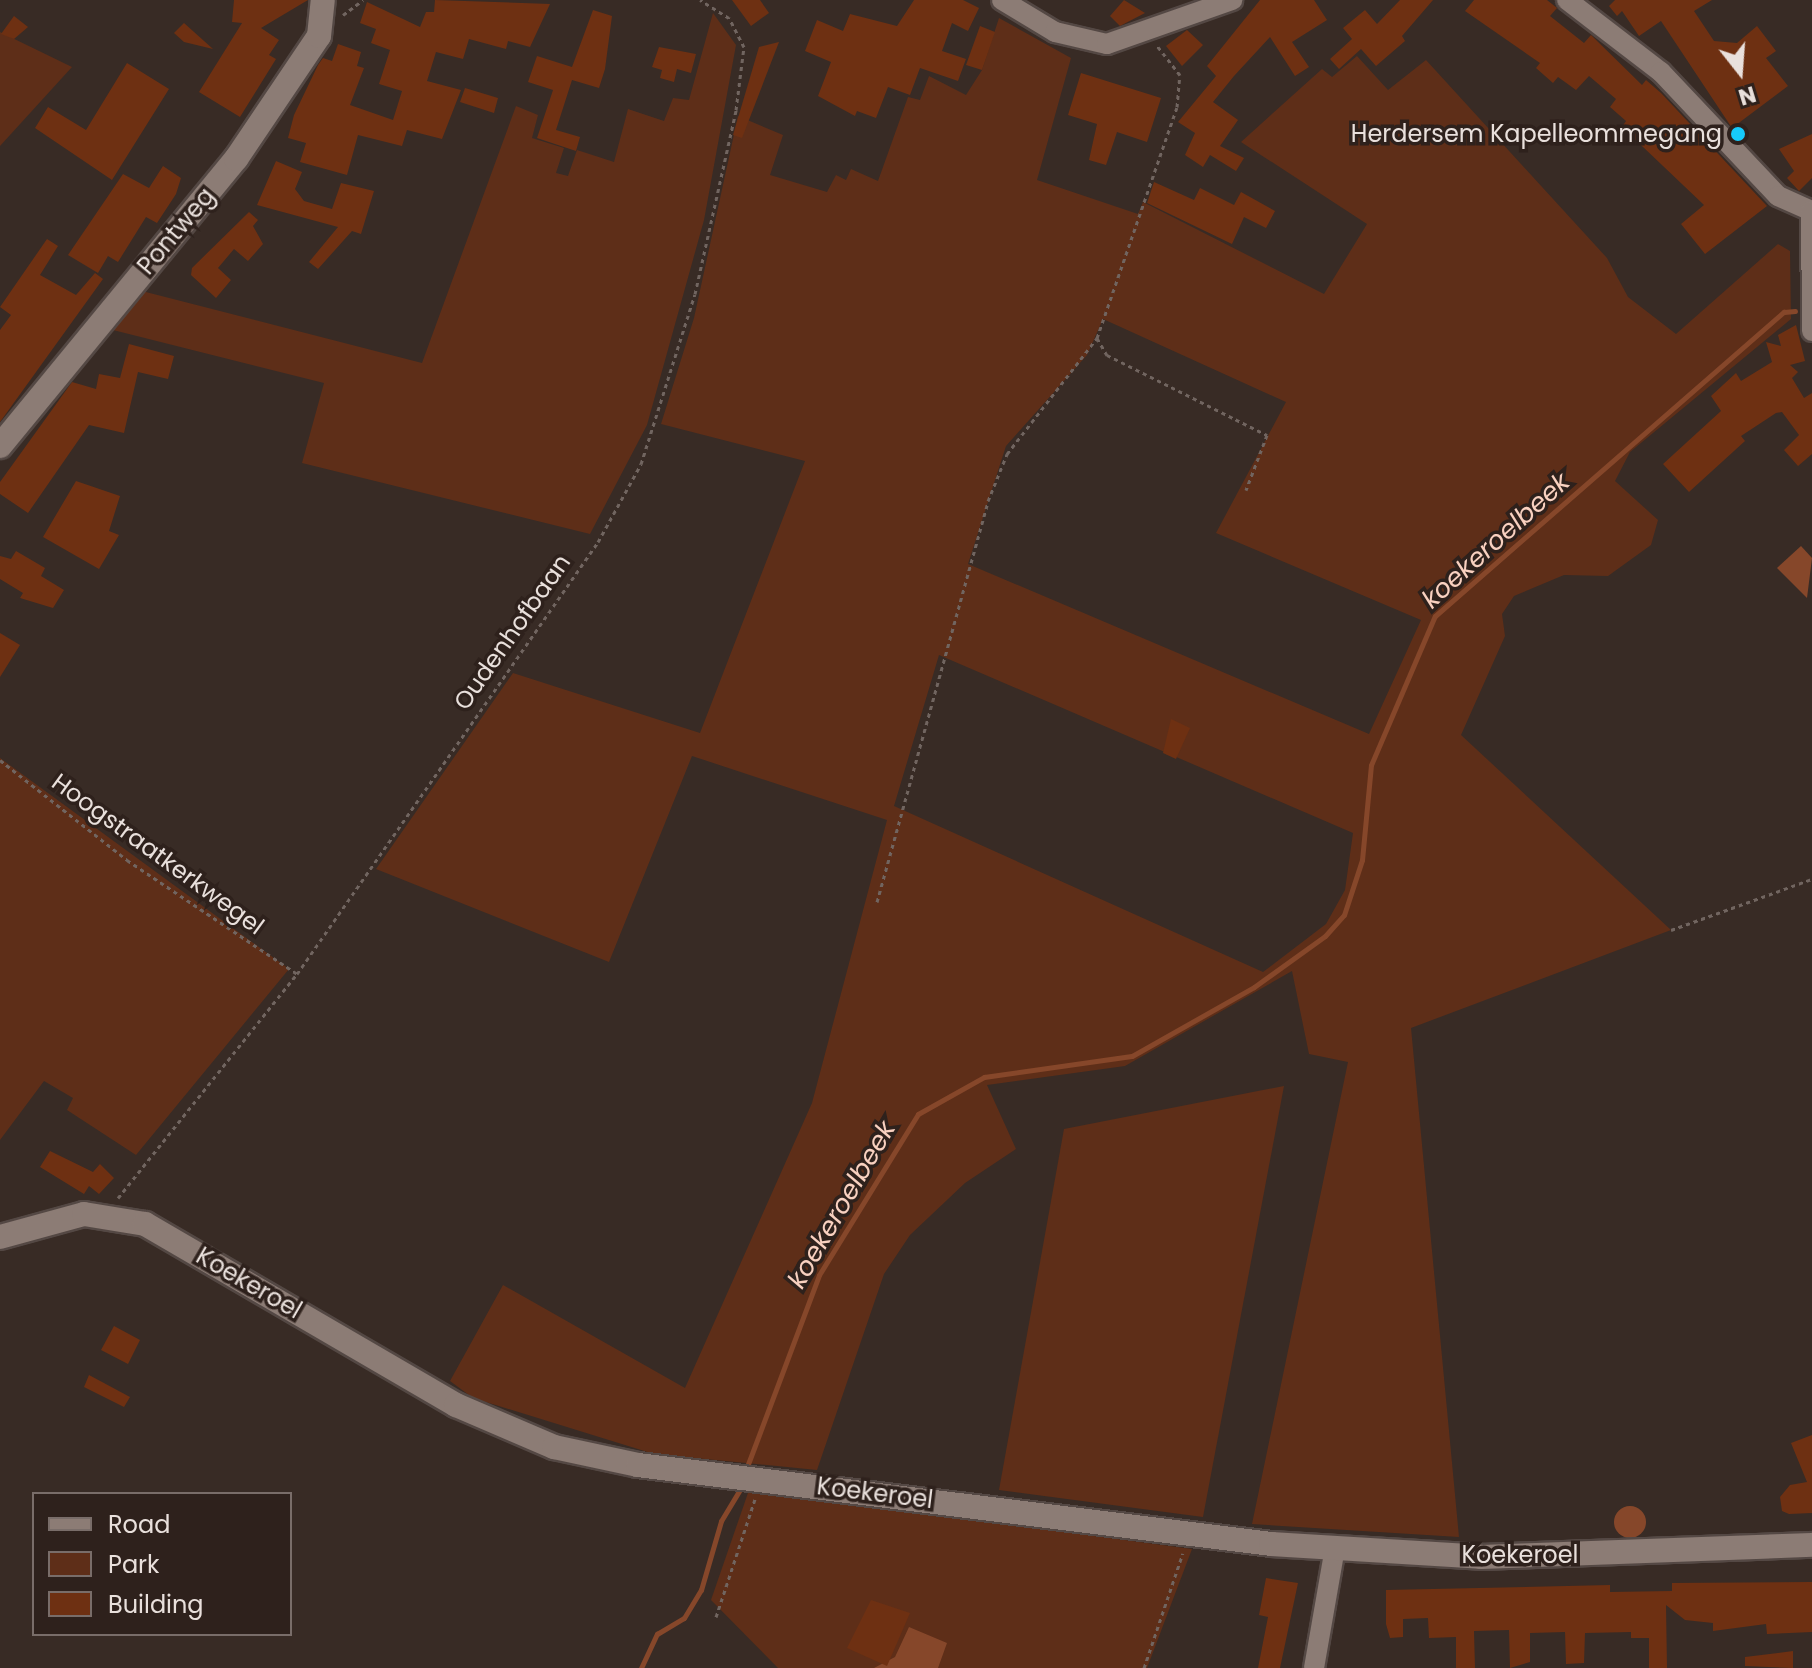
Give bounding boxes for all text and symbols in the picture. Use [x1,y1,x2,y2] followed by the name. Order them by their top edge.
[1700,32,1780,112] north arrow
[1735,78,1760,113] text: N
[1351,120,1722,148] place label: Herdersem Kapelleommegang
[1729,125,1747,143] marker: Herdersem Kapelleommegang
[132,182,220,280] street label: Pontweg
[1416,467,1576,615] water label: koekeroelbeek
[448,549,576,715] street label: Oudenhofbaan
[46,767,270,941] street label: Hoogstraatkerkwegel
[782,1116,902,1294] water label: koekeroelbeek
[191,1241,307,1325] street label: Koekeroel
[815,1472,935,1514] street label: Koekeroel
[32,1492,292,1636] legend
[108,1508,170,1541] text: Road
[1462,1541,1578,1569] street label: Koekeroel
[108,1548,159,1581] text: Park
[108,1588,204,1621] text: Building

